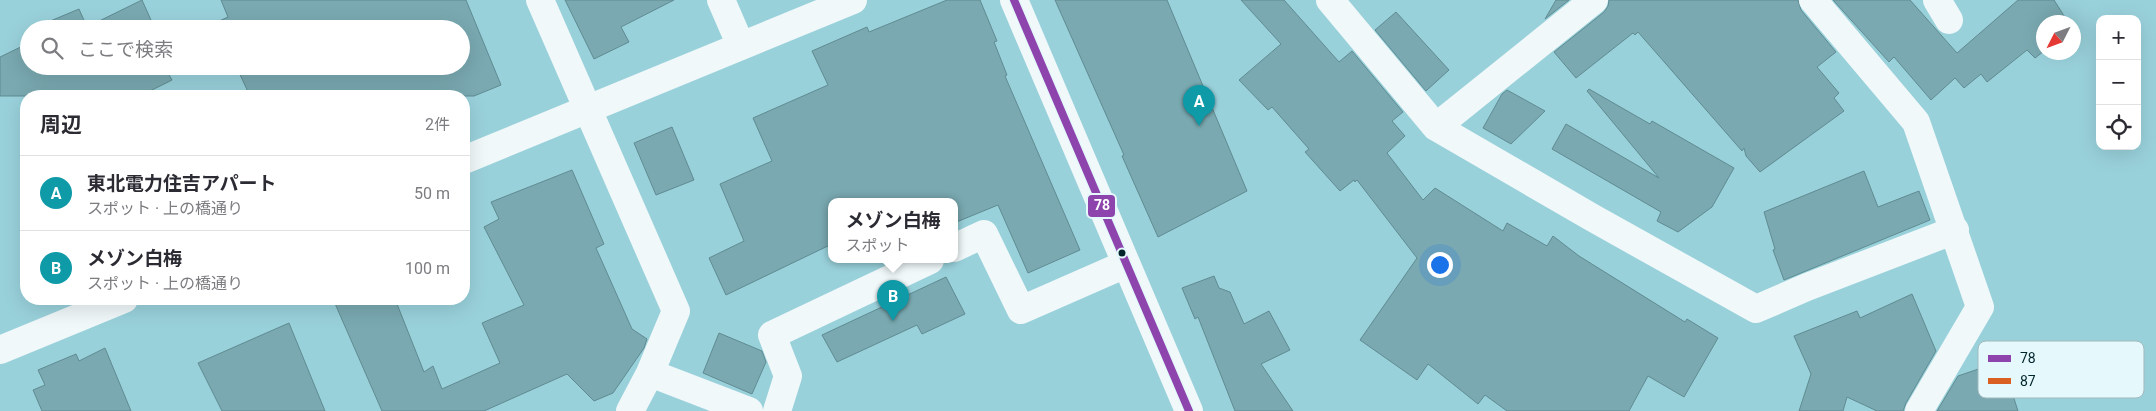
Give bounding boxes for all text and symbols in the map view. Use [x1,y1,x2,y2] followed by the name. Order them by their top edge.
[2036,15,2081,60] north arrow
[2096,15,2141,150] map controls
[2096,15,2141,60] button: +
[20,20,470,75] search box
[38,34,66,62] icon: search
[78,38,173,61] text: ここで検索
[2096,60,2141,105] button: −
[1183,85,1215,126] pin: A
[2096,105,2141,150] button: locate
[40,113,82,137] text: 周辺
[425,115,450,134] text: 2件
[87,172,277,195] text: 東北電力住吉アパート
[51,184,61,203] text: A
[414,184,450,203] text: 50 m
[1087,194,1116,218] line badge: 78
[1094,197,1110,213] text: 78
[828,198,958,263] popup
[87,199,243,218] text: スポット · 上の橋通り
[845,209,941,232] text: メゾン白梅
[845,236,910,255] text: スポット
[87,247,182,270] text: メゾン白梅
[1117,248,1127,258] unlabelled marker
[1427,252,1453,278] your location
[51,259,61,278] text: B
[405,259,450,278] text: 100 m
[87,274,243,293] text: スポット · 上の橋通り
[877,280,909,321] pin: B
[1978,341,2144,398] legend
[2020,350,2036,366] text: 78
[2020,373,2036,389] text: 87

